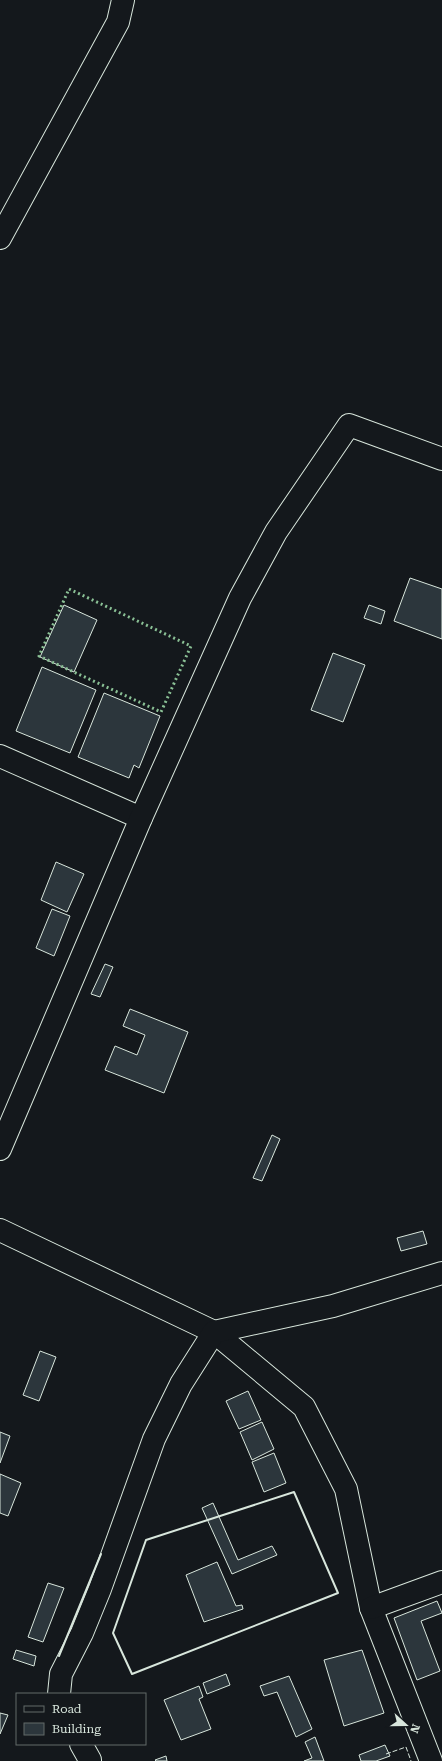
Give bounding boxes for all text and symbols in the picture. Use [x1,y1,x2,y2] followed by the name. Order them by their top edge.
[16,1693,146,1745] legend
[52,1702,82,1716] text: Road
[386,1705,426,1745] north arrow
[52,1722,101,1736] text: Building
[407,1722,422,1735] text: N

